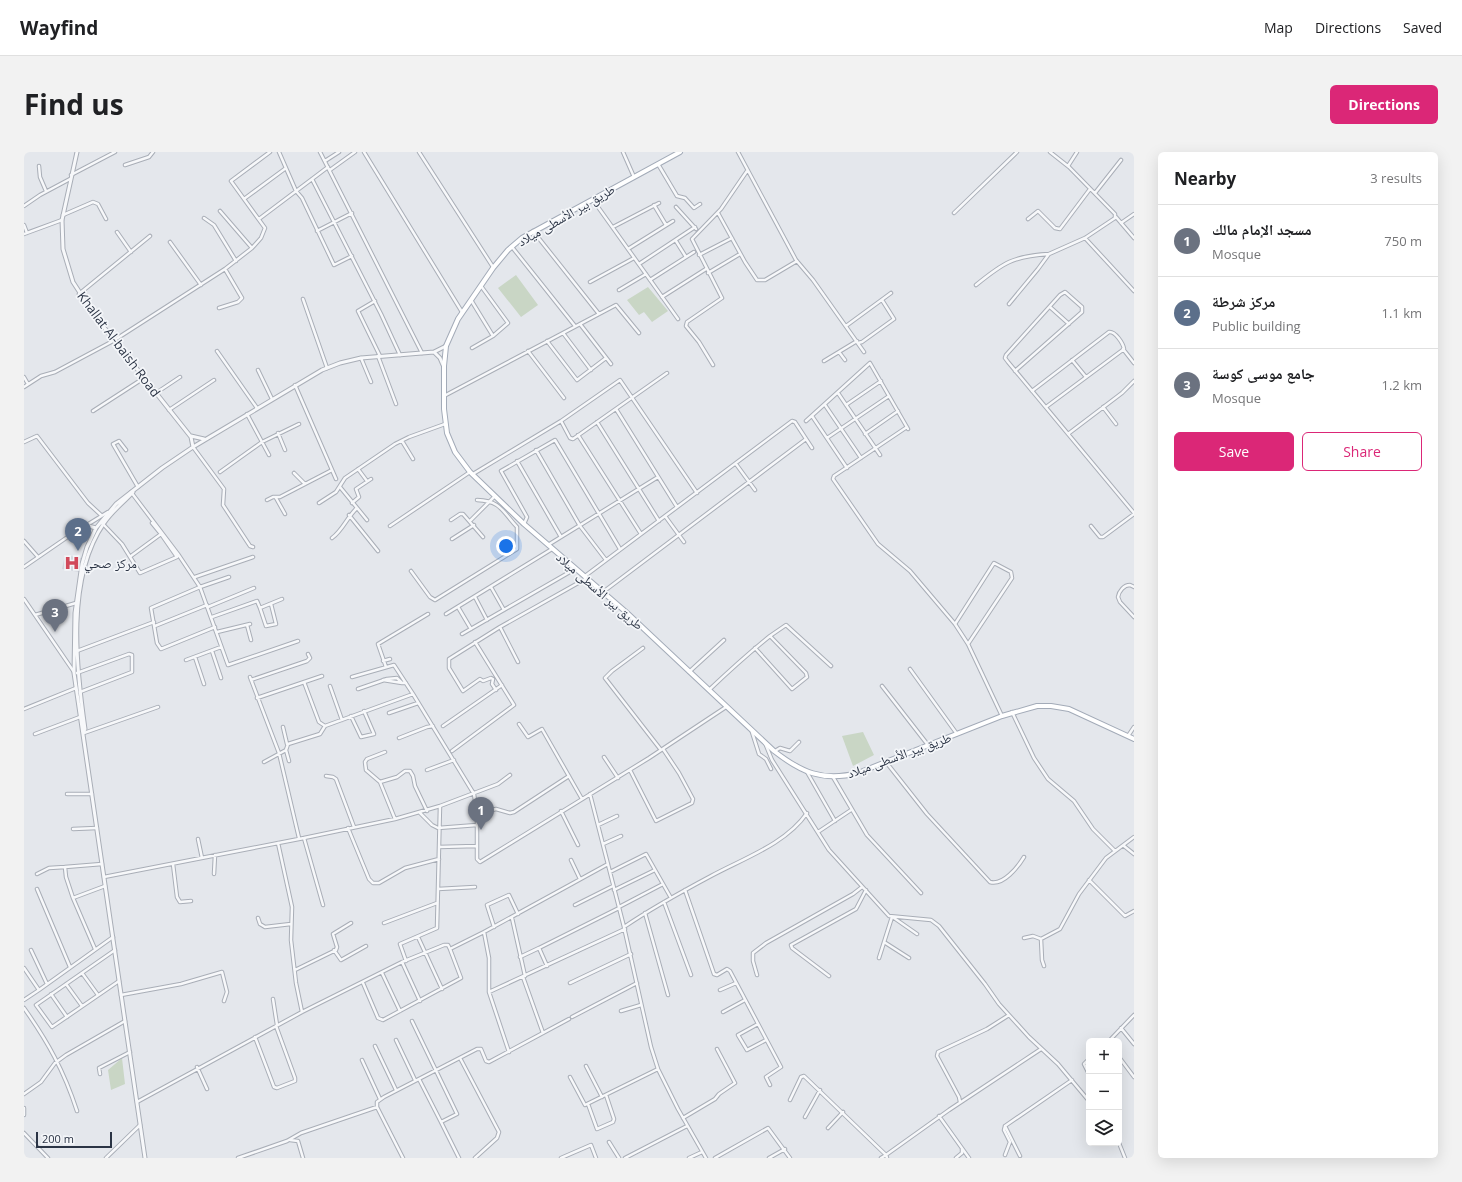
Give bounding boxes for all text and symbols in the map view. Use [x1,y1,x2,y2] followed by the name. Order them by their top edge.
[20,15,98,41] text: Wayfind
[1264,18,1293,37] text: Map
[1315,18,1381,37] text: Directions
[1403,18,1442,37] text: Saved
[24,85,124,123] text: Find us
[1330,85,1438,124] button: Directions
[1174,167,1236,190] text: Nearby
[1370,169,1422,187] text: 3 results
[514,180,618,250] street label: طريق بير الأسطى ميلاد
[1212,219,1312,239] text: مسجد الإمام مالك
[1183,232,1191,250] text: 1
[1384,232,1422,250] text: 750 m
[1212,245,1261,263] text: Mosque
[73,288,165,400] street label: Khallat Al-baish Road
[1212,291,1275,311] text: مركز شرطة
[1183,304,1191,322] text: 2
[1381,304,1422,322] text: 1.1 km
[1212,317,1301,335] text: Public building
[1212,363,1315,383] text: جامع موسى كوسة
[1183,376,1191,394] text: 3
[1381,376,1422,394] text: 1.2 km
[1212,389,1261,407] text: Mosque
[1174,432,1294,471] button: Save
[1302,432,1422,471] button: Share
[65,518,91,551] pin: 2
[496,536,516,556] your location
[553,548,647,634] street label: طريق بير الأسطى ميلاد
[63,554,81,572] hospital icon: مركز صحي
[84,554,137,574] place label: مركز صحي
[42,599,68,632] pin: 3
[844,728,954,782] street label: طريق بير الأسطى ميلاد
[468,797,494,830] pin: 1
[1086,1038,1122,1146] map controls
[1086,1038,1122,1074] button: +
[1086,1074,1122,1110] button: −
[1086,1110,1122,1146] button: layers
[36,1130,112,1149] scale bar
[42,1131,74,1146] text: 200 m

